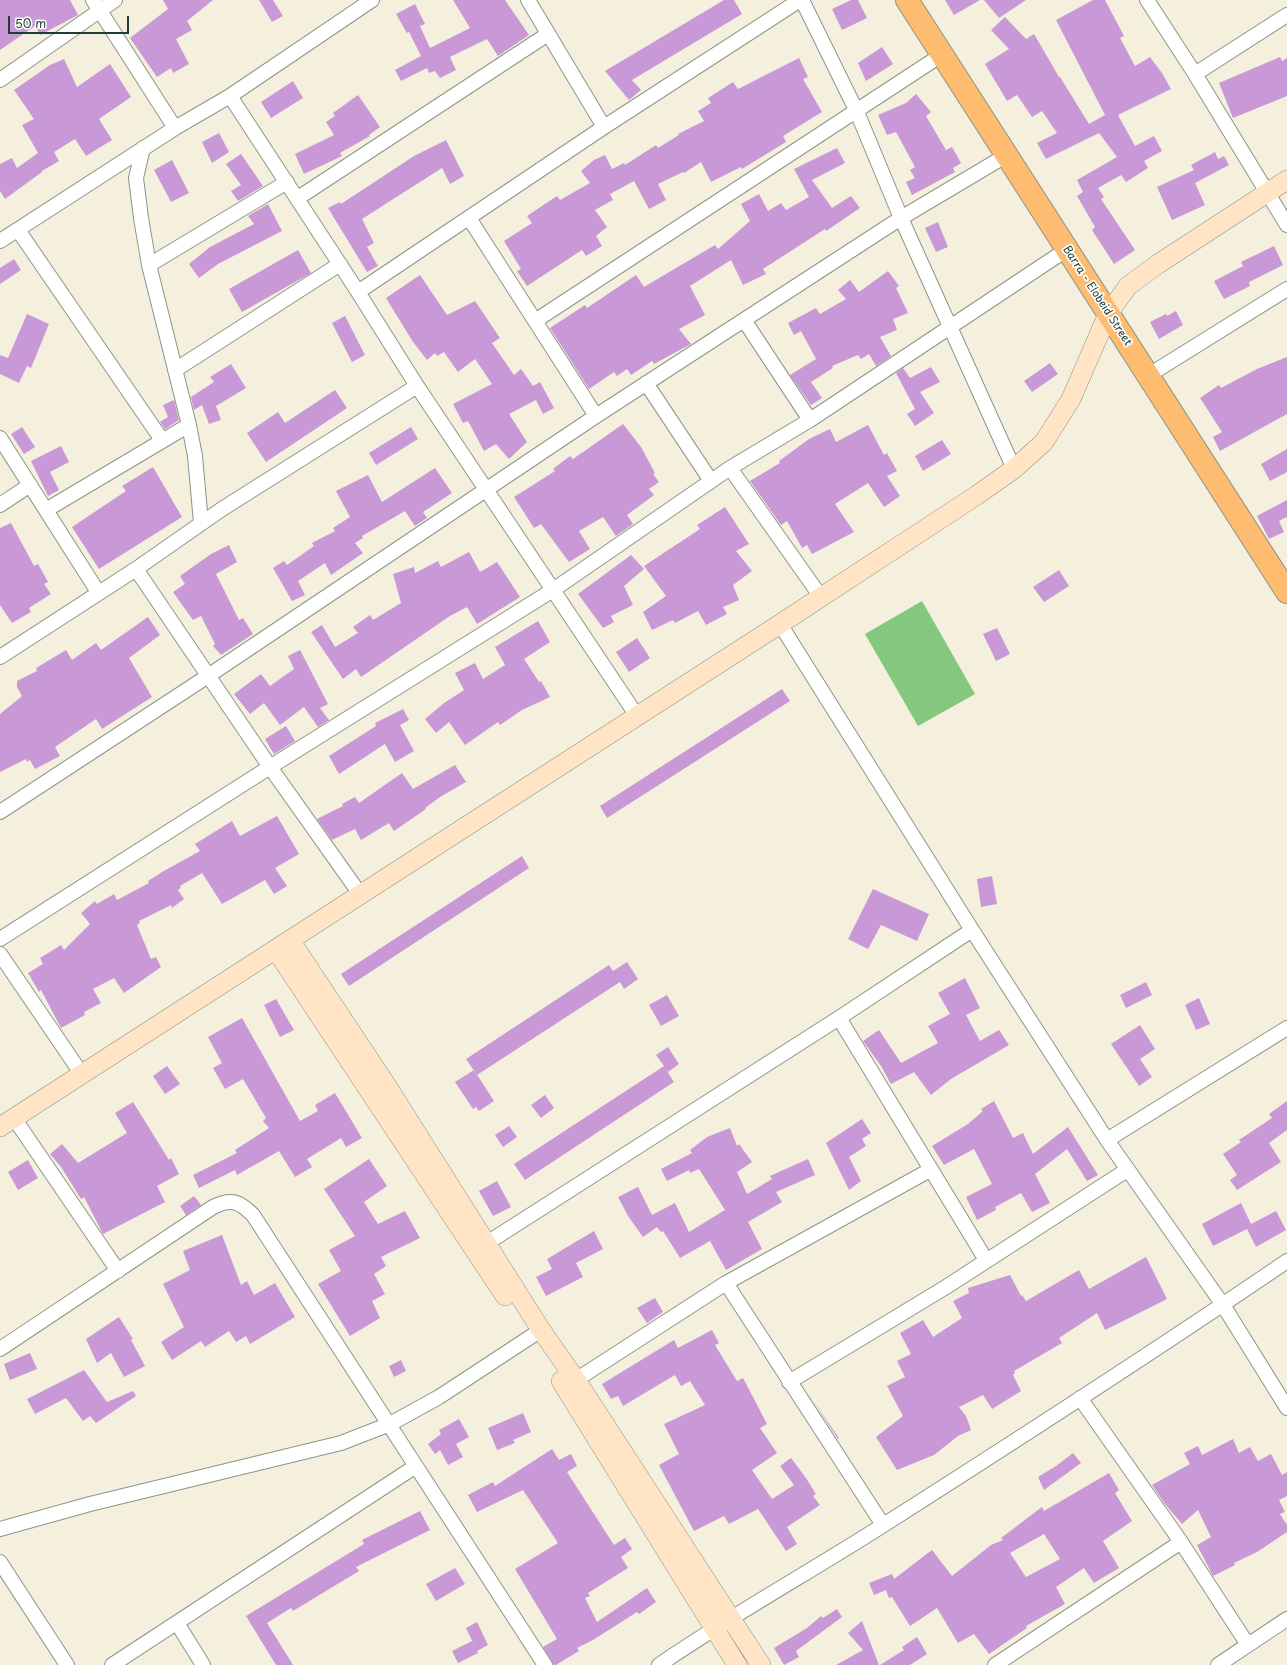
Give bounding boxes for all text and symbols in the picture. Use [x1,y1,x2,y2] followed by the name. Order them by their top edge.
[10,8,131,34] scale bar
[15,14,46,32] text: 50 m
[1060,244,1134,348] street label: Barra - Elobeid Street

